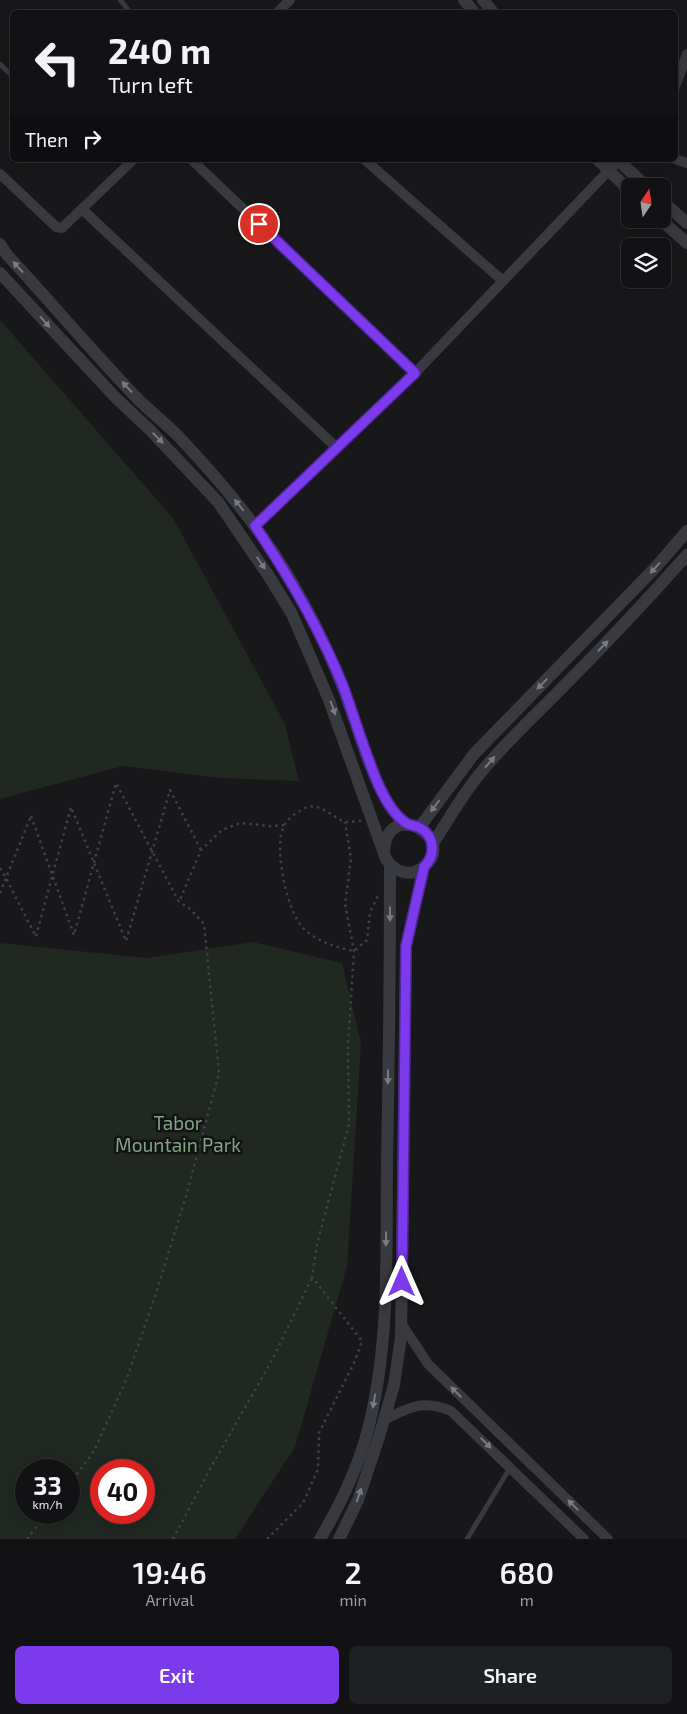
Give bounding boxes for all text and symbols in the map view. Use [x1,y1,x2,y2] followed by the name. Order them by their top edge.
[108,29,211,71] text: 240 m
[25,30,90,95] icon: left
[108,71,193,97] text: Turn left
[78,125,106,153] icon: right
[25,128,68,151] text: Then
[621,178,671,228] north arrow
[621,178,671,288] map controls
[238,203,280,245] pin
[245,210,273,238] icon: arrive
[621,238,671,288] button: layers
[12,261,24,273] one-way arrow
[39,315,51,327] one-way arrow
[121,381,133,393] one-way arrow
[152,432,164,444] one-way arrow
[233,499,244,512] one-way arrow
[256,557,265,570] one-way arrow
[649,561,661,573] one-way arrow
[597,640,609,652] one-way arrow
[536,678,548,690] one-way arrow
[330,701,337,716] one-way arrow
[484,756,495,769] one-way arrow
[430,799,441,812] one-way arrow
[386,906,394,922] one-way arrow
[384,1069,392,1085] one-way arrow
[115,1111,241,1156] park label: Tabor Mountain Park
[382,1231,390,1247] one-way arrow
[375,1255,427,1307] position arrow
[450,1386,462,1398] one-way arrow
[370,1393,378,1409] one-way arrow
[479,1437,491,1449] one-way arrow
[90,1459,155,1524] speed limit sign: 40
[33,1470,62,1500] text: 33
[355,1487,363,1502] one-way arrow
[33,1497,62,1511] text: km/h
[567,1499,579,1511] one-way arrow
[133,1554,207,1590] text: 19:46
[345,1554,362,1590] text: 2
[500,1554,554,1590] text: 680
[145,1590,194,1609] text: Arrival
[339,1590,367,1609] text: min
[520,1590,534,1609] text: m
[15,1646,339,1704] button: Exit
[349,1646,672,1704] button: Share

